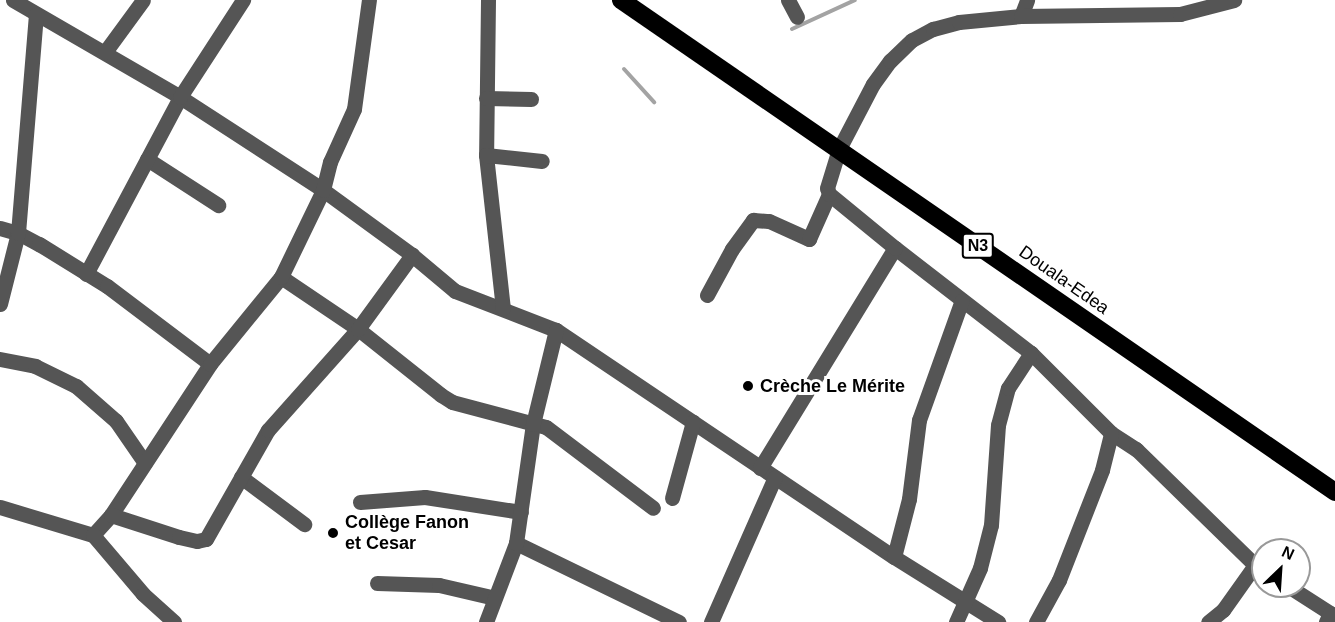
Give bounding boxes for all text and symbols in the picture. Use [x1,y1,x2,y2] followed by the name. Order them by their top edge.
[962,233,994,259] road number: N3
[1015,241,1113,319] street label: Douala-Edea
[760,375,905,397] place label: Crèche Le Mérite
[741,379,755,393] marker: Crèche Le Mérite
[345,512,469,554] place label: Collège Fanon et Cesar
[326,526,340,540] marker: Collège Fanon et Cesar
[1251,538,1311,598] north arrow
[1279,543,1297,563] text: N

